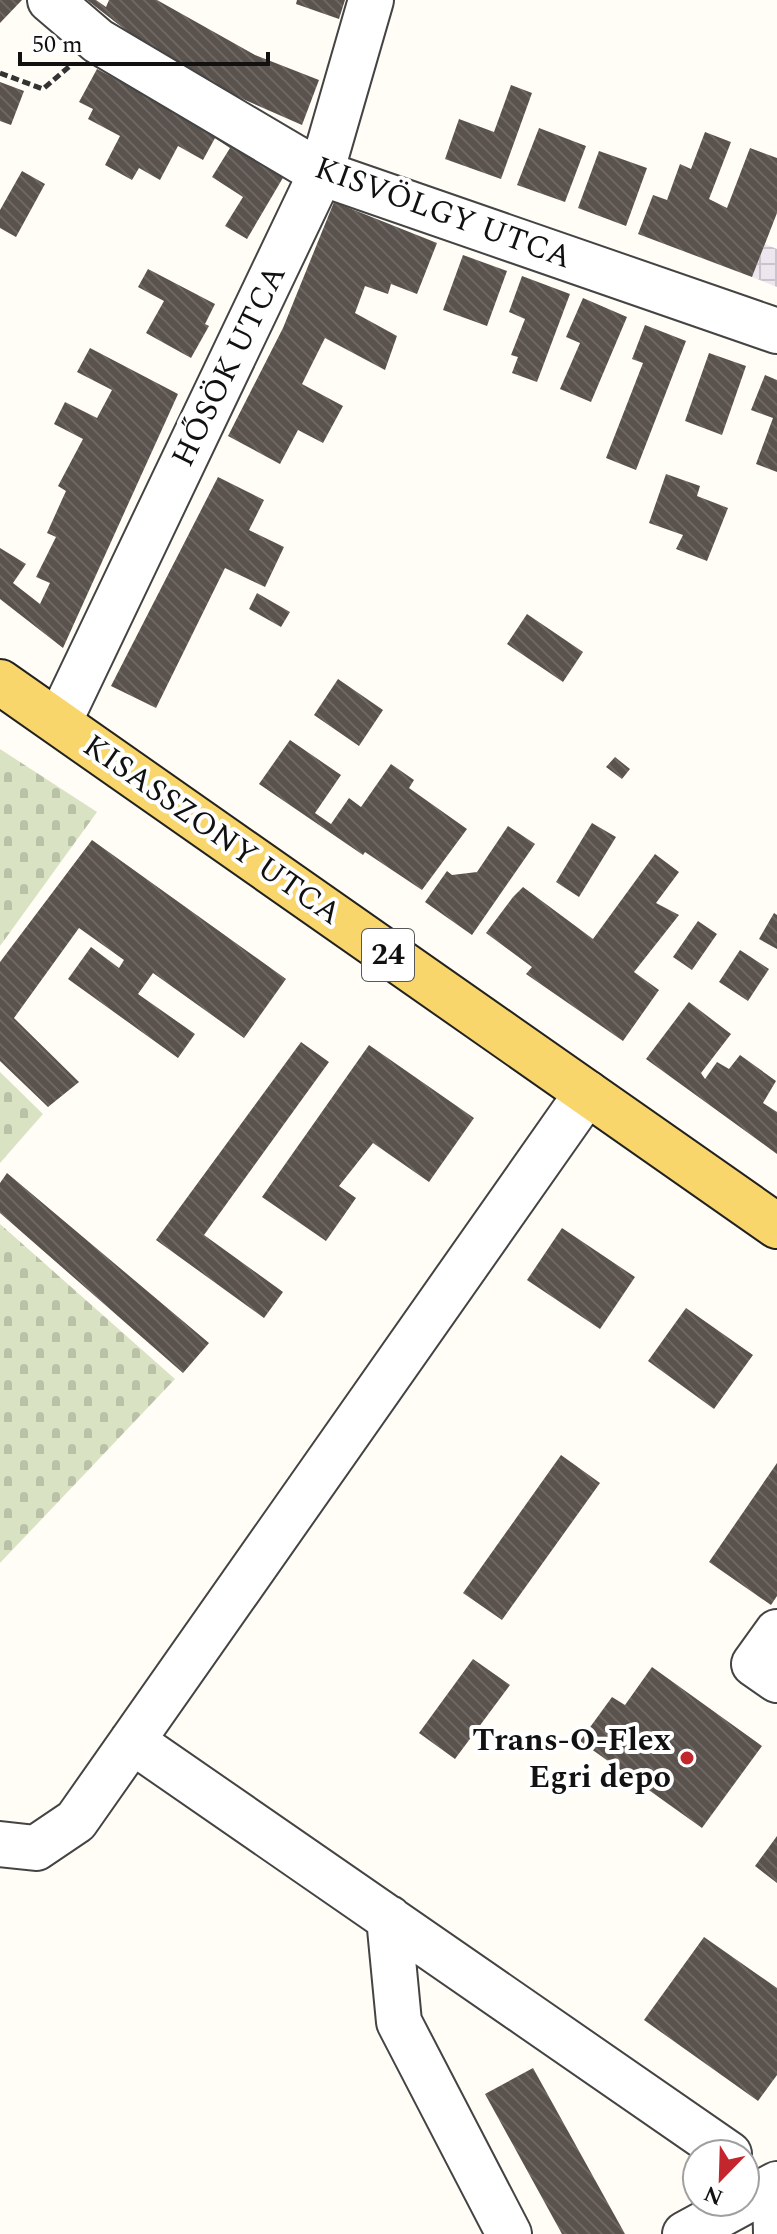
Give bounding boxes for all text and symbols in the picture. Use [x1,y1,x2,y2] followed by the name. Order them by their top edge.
[20,16,268,66] scale bar
[32,27,83,63] text: 50 m
[308,144,578,282] street label: KISVÖLGY UTCA
[159,257,299,475] street label: HŐSÖK UTCA
[73,722,351,938] street label: KISASSZONY UTCA
[362,929,414,981] road number: 24
[472,1716,671,1802] place label: Trans-O-Flex Egri depo
[678,1749,696,1767] marker: Trans-O-Flex Egri depo
[681,2138,761,2218] north arrow
[699,2176,728,2214] text: N

